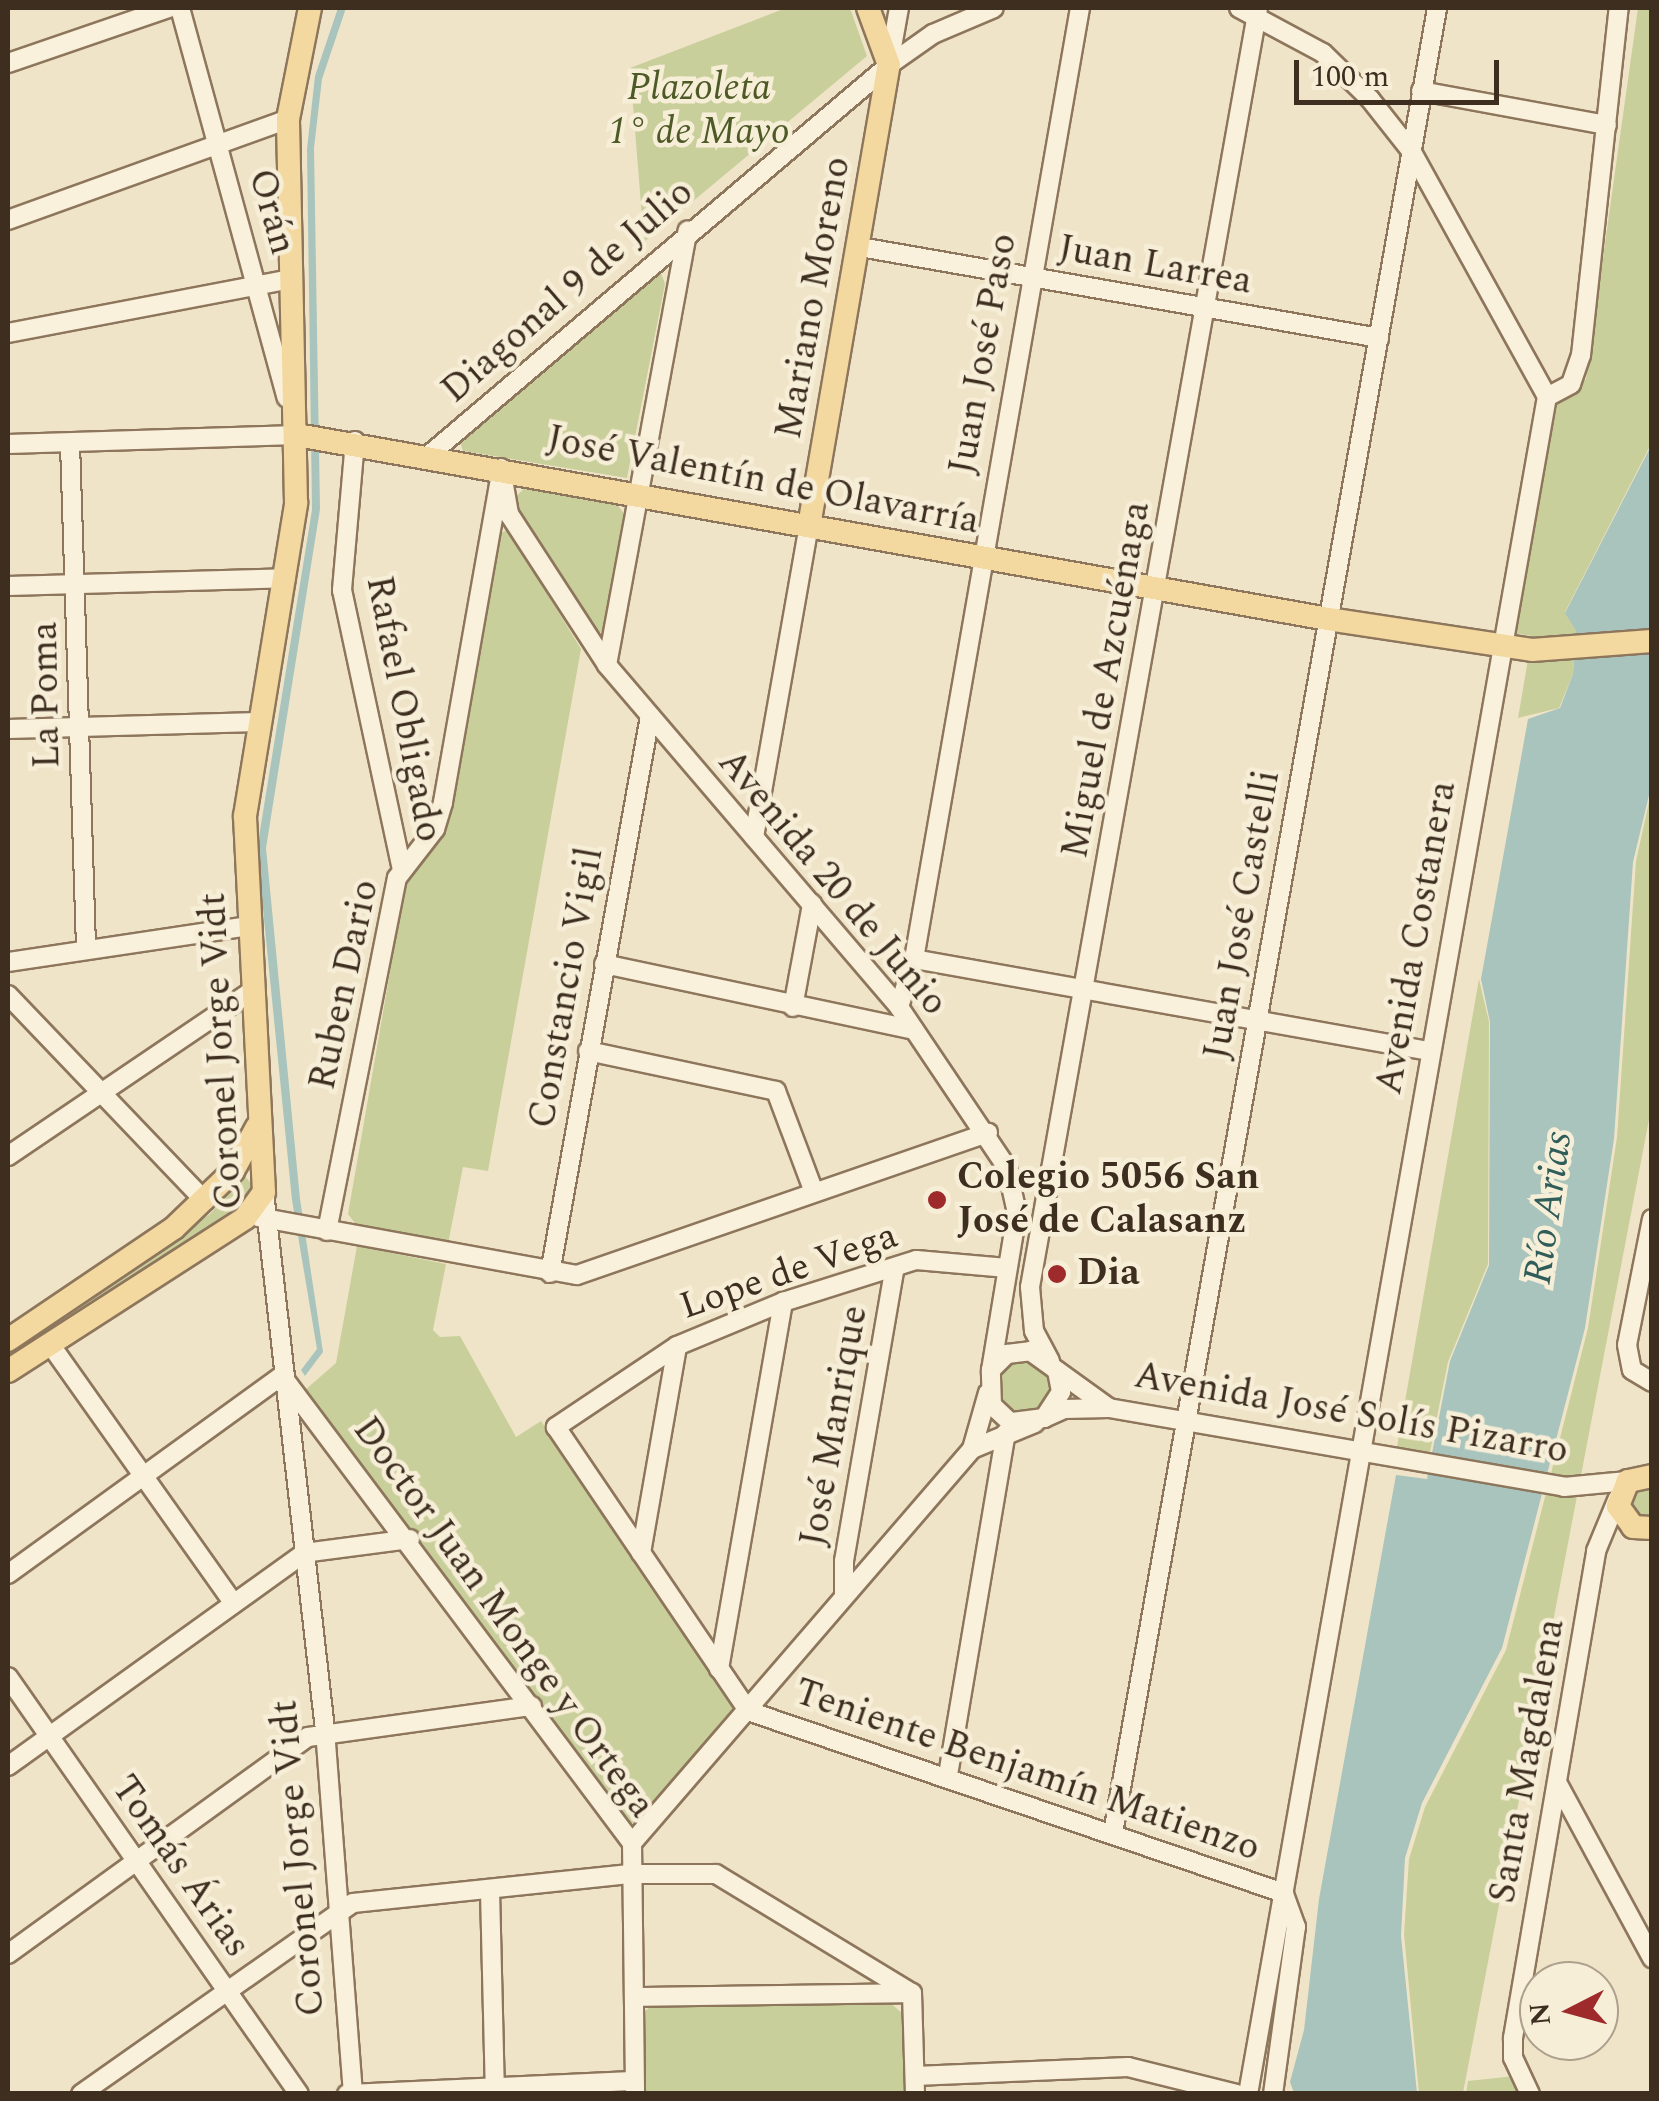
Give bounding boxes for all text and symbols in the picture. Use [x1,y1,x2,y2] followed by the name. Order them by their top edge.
[1299,40,1504,102] scale bar
[1311,54,1389,100] text: 100 m
[608,66,790,156] park label: Plazoleta 1° de Mayo
[767,153,861,443] street label: Mariano Moreno
[237,164,305,260] street label: Orán
[433,170,703,414] street label: Diagonal 9 de Julio
[1055,227,1255,305] street label: Juan Larrea
[940,230,1028,478] street label: Juan José Paso
[543,417,983,545] street label: José Valentín de Olavarría
[1053,498,1161,862] street label: Miguel de Azcuénaga
[355,572,451,846] street label: Rafael Obligado
[23,621,71,769] street label: La Poma
[707,741,957,1025] street label: Avenida 20 de Junio
[1195,767,1291,1063] street label: Juan José Castelli
[1367,778,1467,1098] street label: Avenida Costanera
[520,844,614,1132] street label: Constancio Vigil
[301,876,389,1094] street label: Ruben Dario
[191,891,253,1211] street label: Coronel Jorge Vidt
[1515,1129,1583,1287] water label: Río Arias
[957,1155,1259,1244] place label: Colegio 5056 San José de Calasanz
[926,1189,948,1211] marker: Colegio 5056 San José de Calasanz
[674,1214,904,1330] street label: Lope de Vega
[1077,1251,1140,1297] place label: Dia
[1046,1263,1068,1285] marker: Dia
[791,1302,879,1550] street label: José Manrique
[1130,1353,1572,1475] street label: Avenida José Solís Pizarro
[342,1409,664,1827] street label: Doctor Juan Monge y Ortega
[1481,1615,1575,1907] street label: Santa Magdalena
[788,1670,1266,1872] street label: Teniente Benjamín Matienzo
[262,1698,336,2018] street label: Coronel Jorge Vidt
[101,1767,259,1967] street label: Tomás Árias
[1519,1961,1619,2061] north arrow
[1518,2000,1563,2028] text: N

